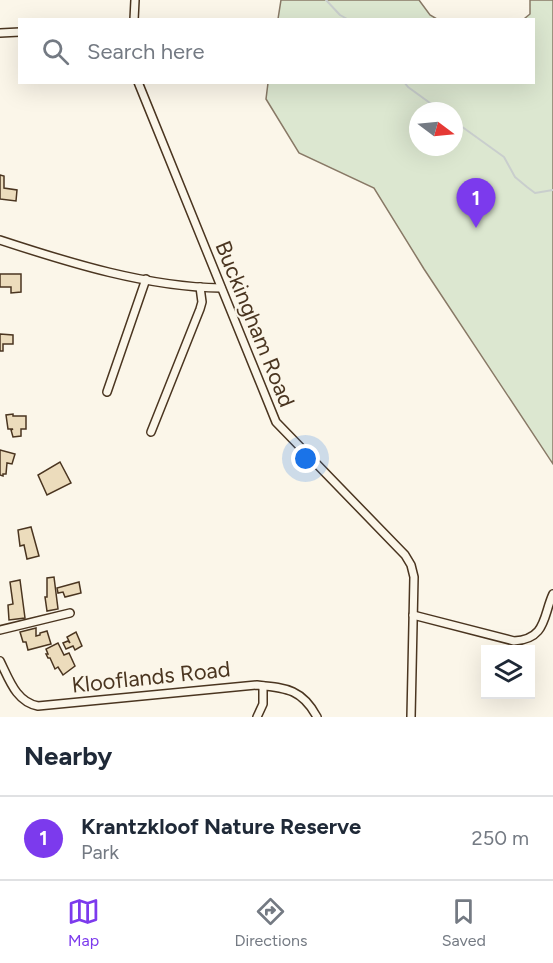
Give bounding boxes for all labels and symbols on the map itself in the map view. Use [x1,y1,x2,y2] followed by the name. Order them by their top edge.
[409,102,463,156] north arrow
[456,178,496,228] pin: 1
[209,237,301,411] street label: Buckingham Road
[291,444,320,473] your location
[70,655,232,699] street label: Klooflands Road

